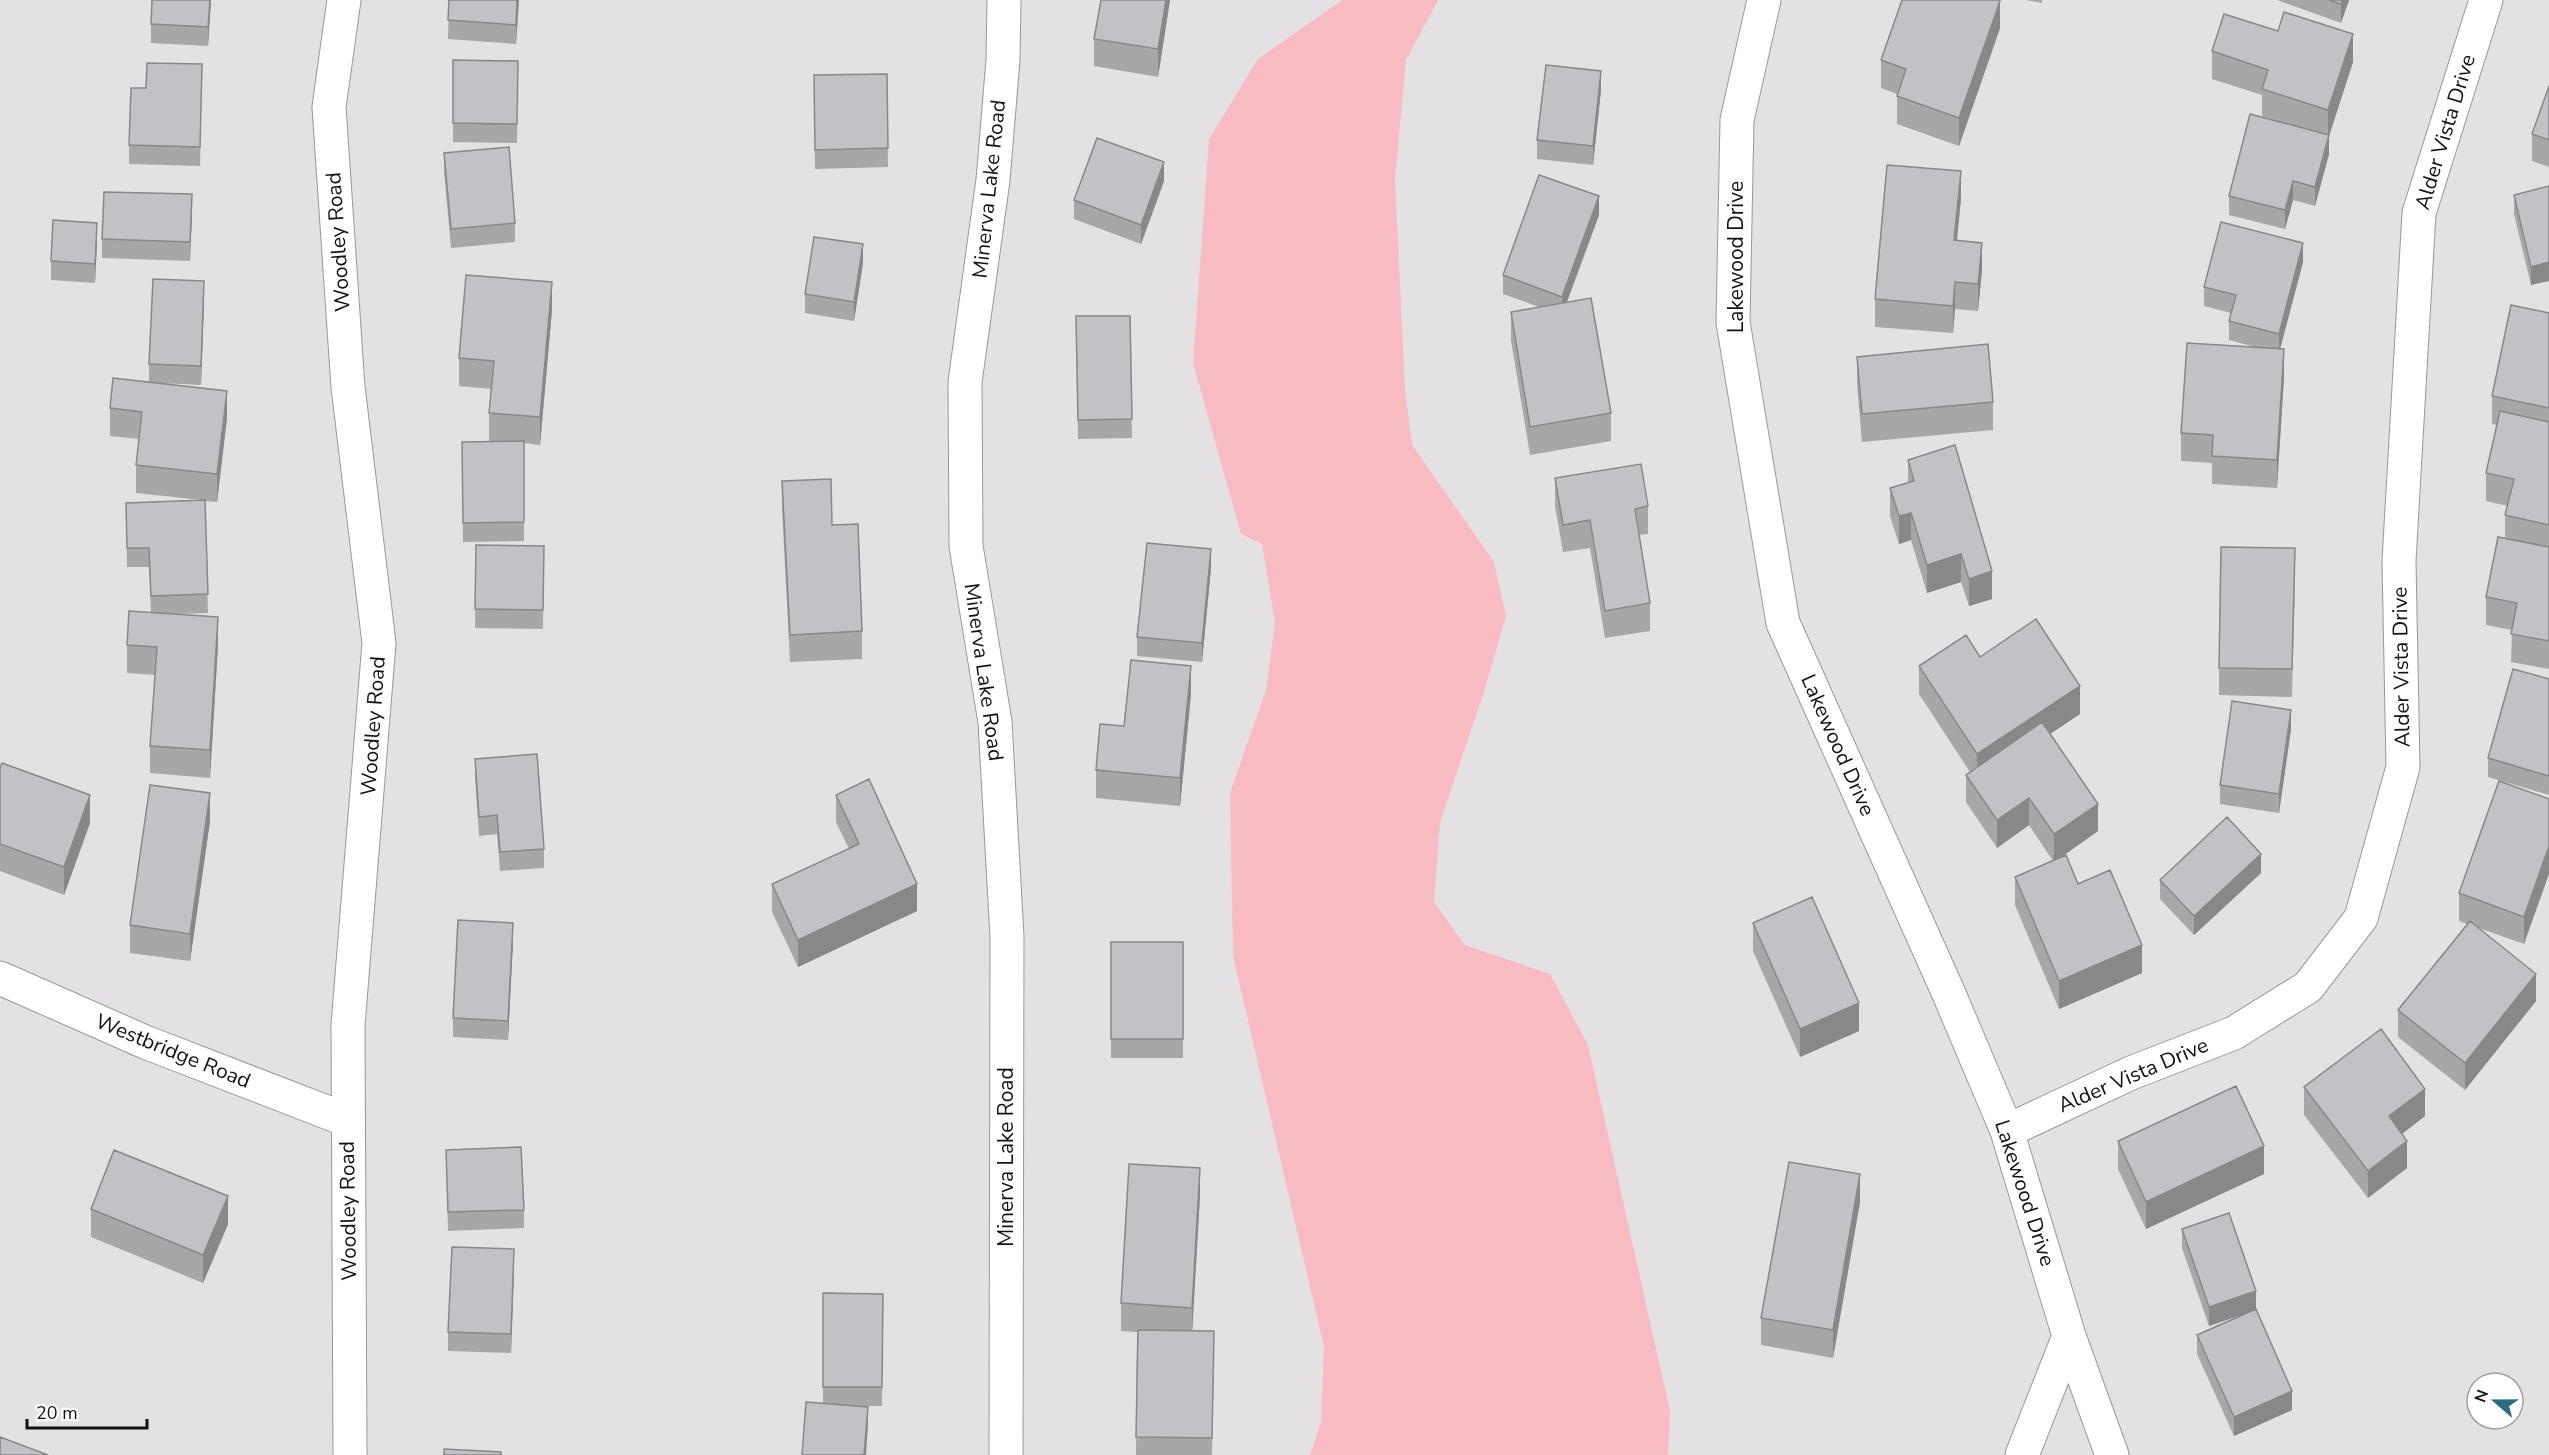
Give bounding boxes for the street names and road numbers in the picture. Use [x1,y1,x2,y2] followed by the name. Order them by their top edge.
[2408,51,2482,213] street label: Alder Vista Drive
[966,98,1012,280] street label: Minerva Lake Road
[319,171,357,313] street label: Woodley Road
[1722,181,1750,333] street label: Lakewood Drive
[958,581,1010,763] street label: Minerva Lake Road
[2386,586,2416,748] street label: Alder Vista Drive
[354,655,392,797] street label: Woodley Road
[1794,670,1882,820] street label: Lakewood Drive
[91,1007,255,1095] street label: Westbridge Road
[2054,1031,2212,1119] street label: Alder Vista Drive
[992,1067,1020,1247] street label: Minerva Lake Road
[1988,1116,2062,1270] street label: Lakewood Drive
[333,1141,363,1281] street label: Woodley Road

